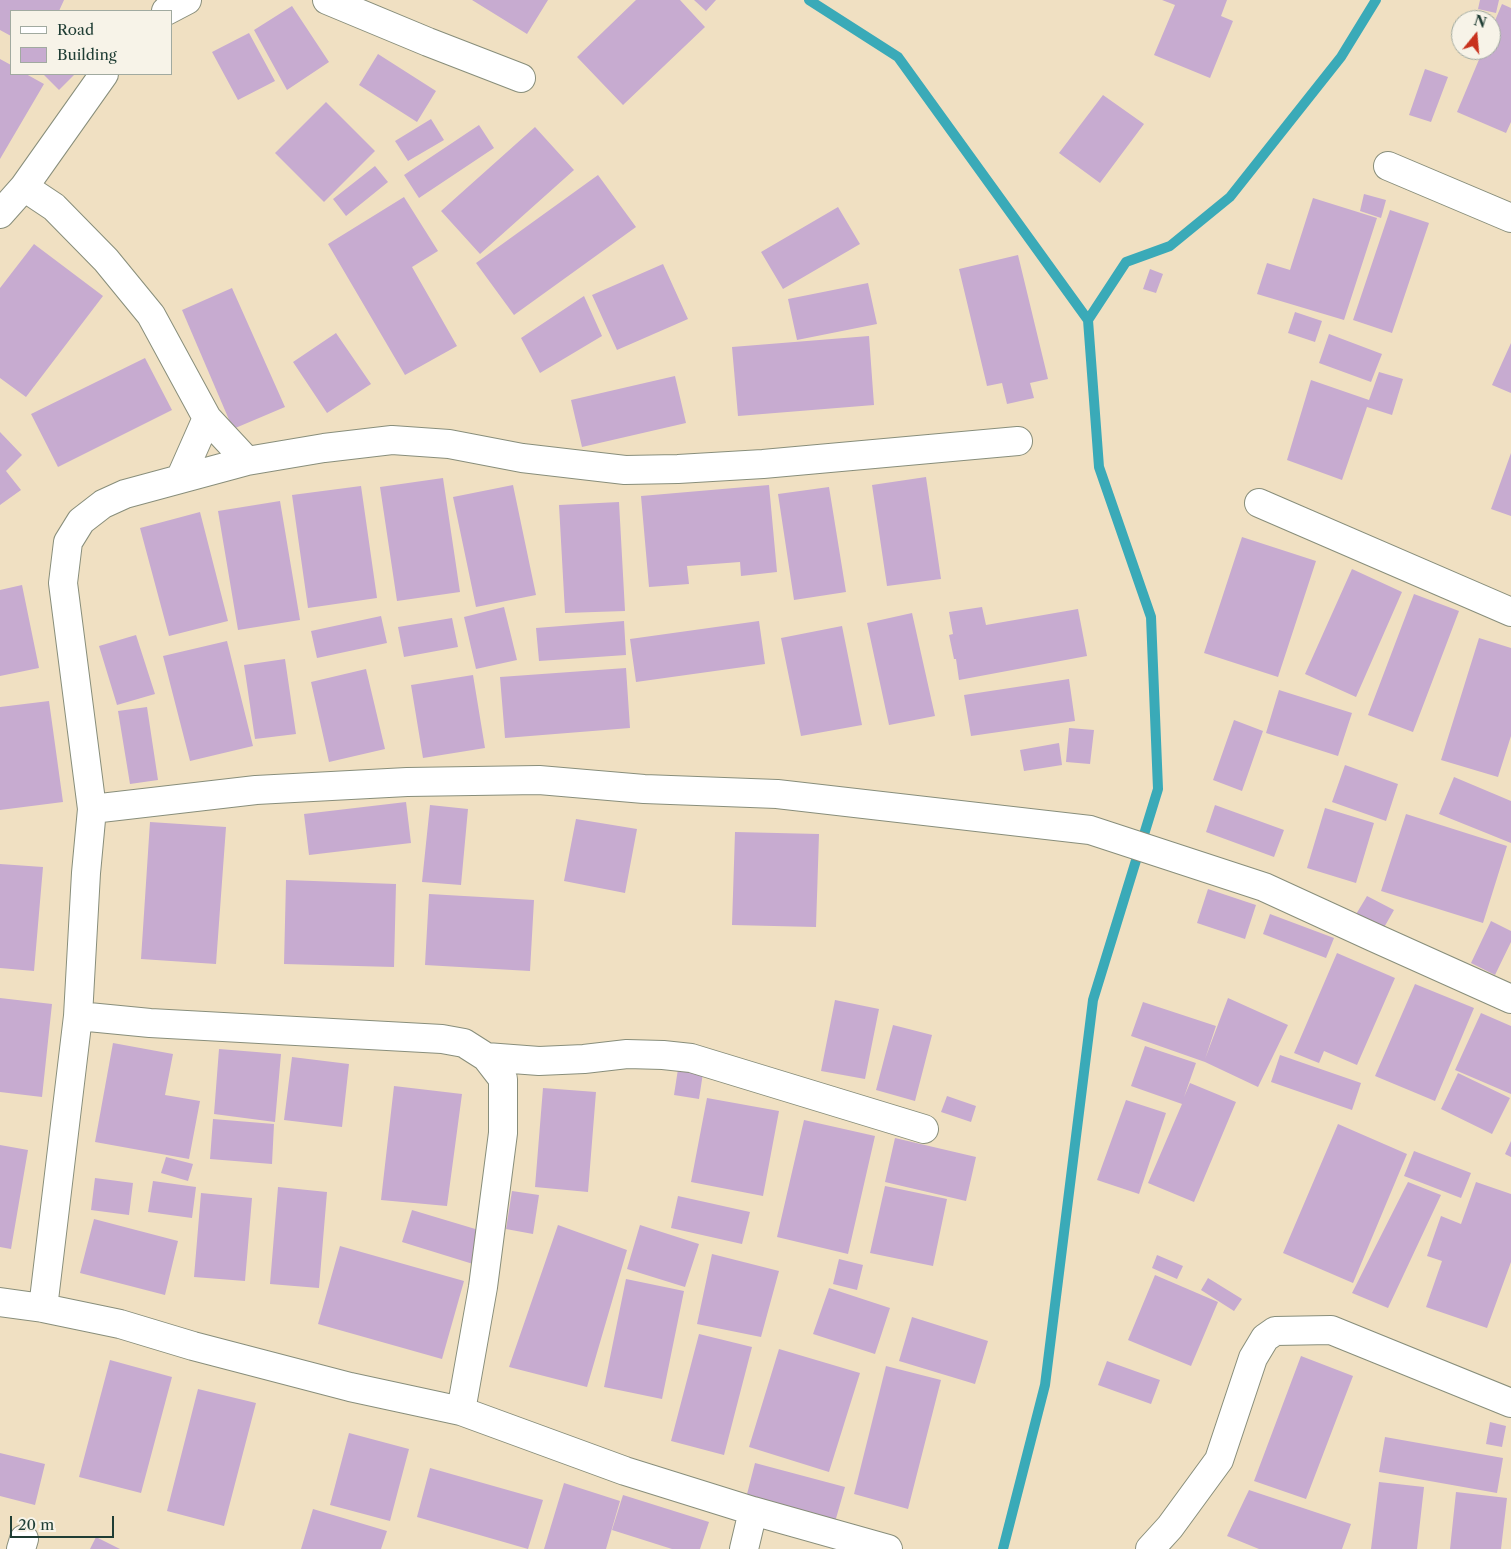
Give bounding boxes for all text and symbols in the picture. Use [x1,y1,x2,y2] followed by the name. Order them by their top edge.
[10,10,172,75] legend
[1451,10,1501,60] north arrow
[1472,11,1489,32] text: N
[57,20,94,39] text: Road
[57,45,117,64] text: Building
[12,1506,116,1538] scale bar
[18,1515,54,1534] text: 20 m

